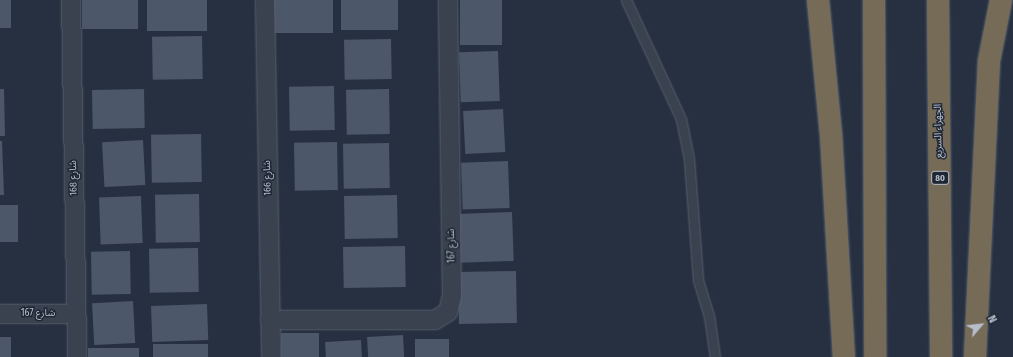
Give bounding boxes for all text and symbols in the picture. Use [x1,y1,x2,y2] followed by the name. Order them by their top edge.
[933,104,945,158] street label: الجهراء السريع
[68,160,80,196] street label: شارع 168
[262,160,274,196] street label: شارع 166
[931,171,949,185] road number: 80
[446,229,458,263] street label: شارع 167
[961,305,1001,345] north arrow
[21,308,55,320] street label: شارع 167
[985,313,999,325] text: N

